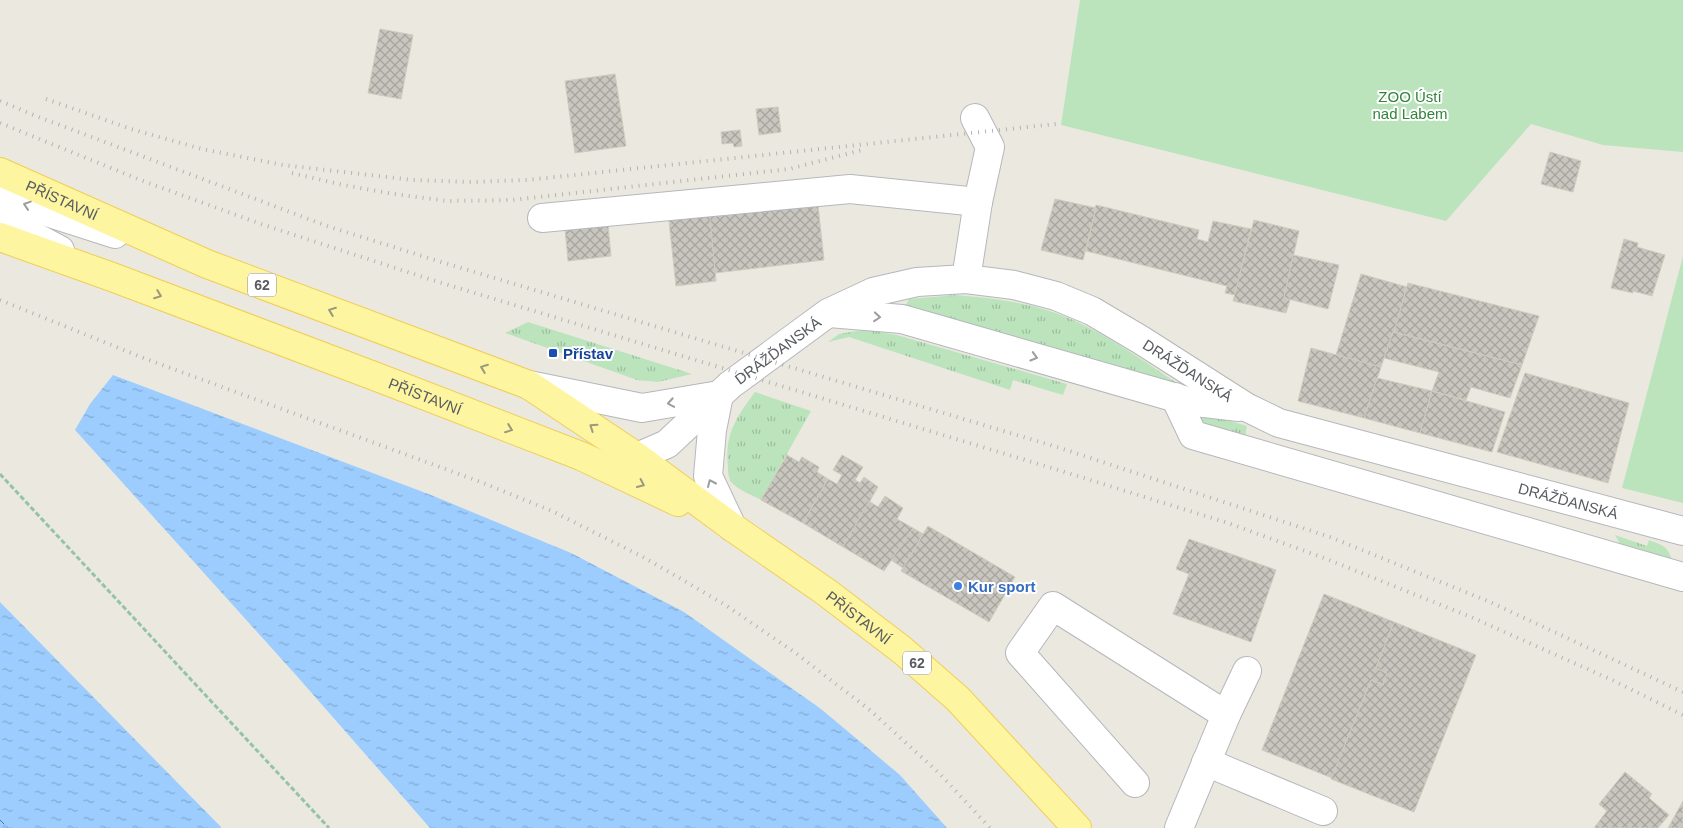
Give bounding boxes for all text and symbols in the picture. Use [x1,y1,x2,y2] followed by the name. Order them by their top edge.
[1372,88,1448,122] park label: ZOO Ústí nad Labem
[23,176,102,223] street label: PŘÍSTAVNÍ
[23,201,32,211] one-way arrow
[248,274,276,296] road number: 62
[153,288,162,299] one-way arrow
[328,307,336,317] one-way arrow
[873,311,881,322] one-way arrow
[731,313,824,387] street label: DRÁŽĎANSKÁ
[1140,335,1236,405] street label: DRÁŽĎANSKÁ
[563,345,614,362] place label: Přístav
[547,347,559,359] marker: Přístav
[1029,351,1037,361] one-way arrow
[480,364,488,374] one-way arrow
[386,374,465,418] street label: PŘÍSTAVNÍ
[667,398,675,408] one-way arrow
[504,422,513,433] one-way arrow
[589,424,599,433] one-way arrow
[636,478,645,489] one-way arrow
[707,479,718,488] one-way arrow
[1517,479,1620,522] street label: DRÁŽĎANSKÁ
[968,578,1036,595] place label: Kur sport
[952,580,964,592] marker: Kur sport
[823,587,895,648] street label: PŘÍSTAVNÍ
[903,651,931,674] road number: 62

